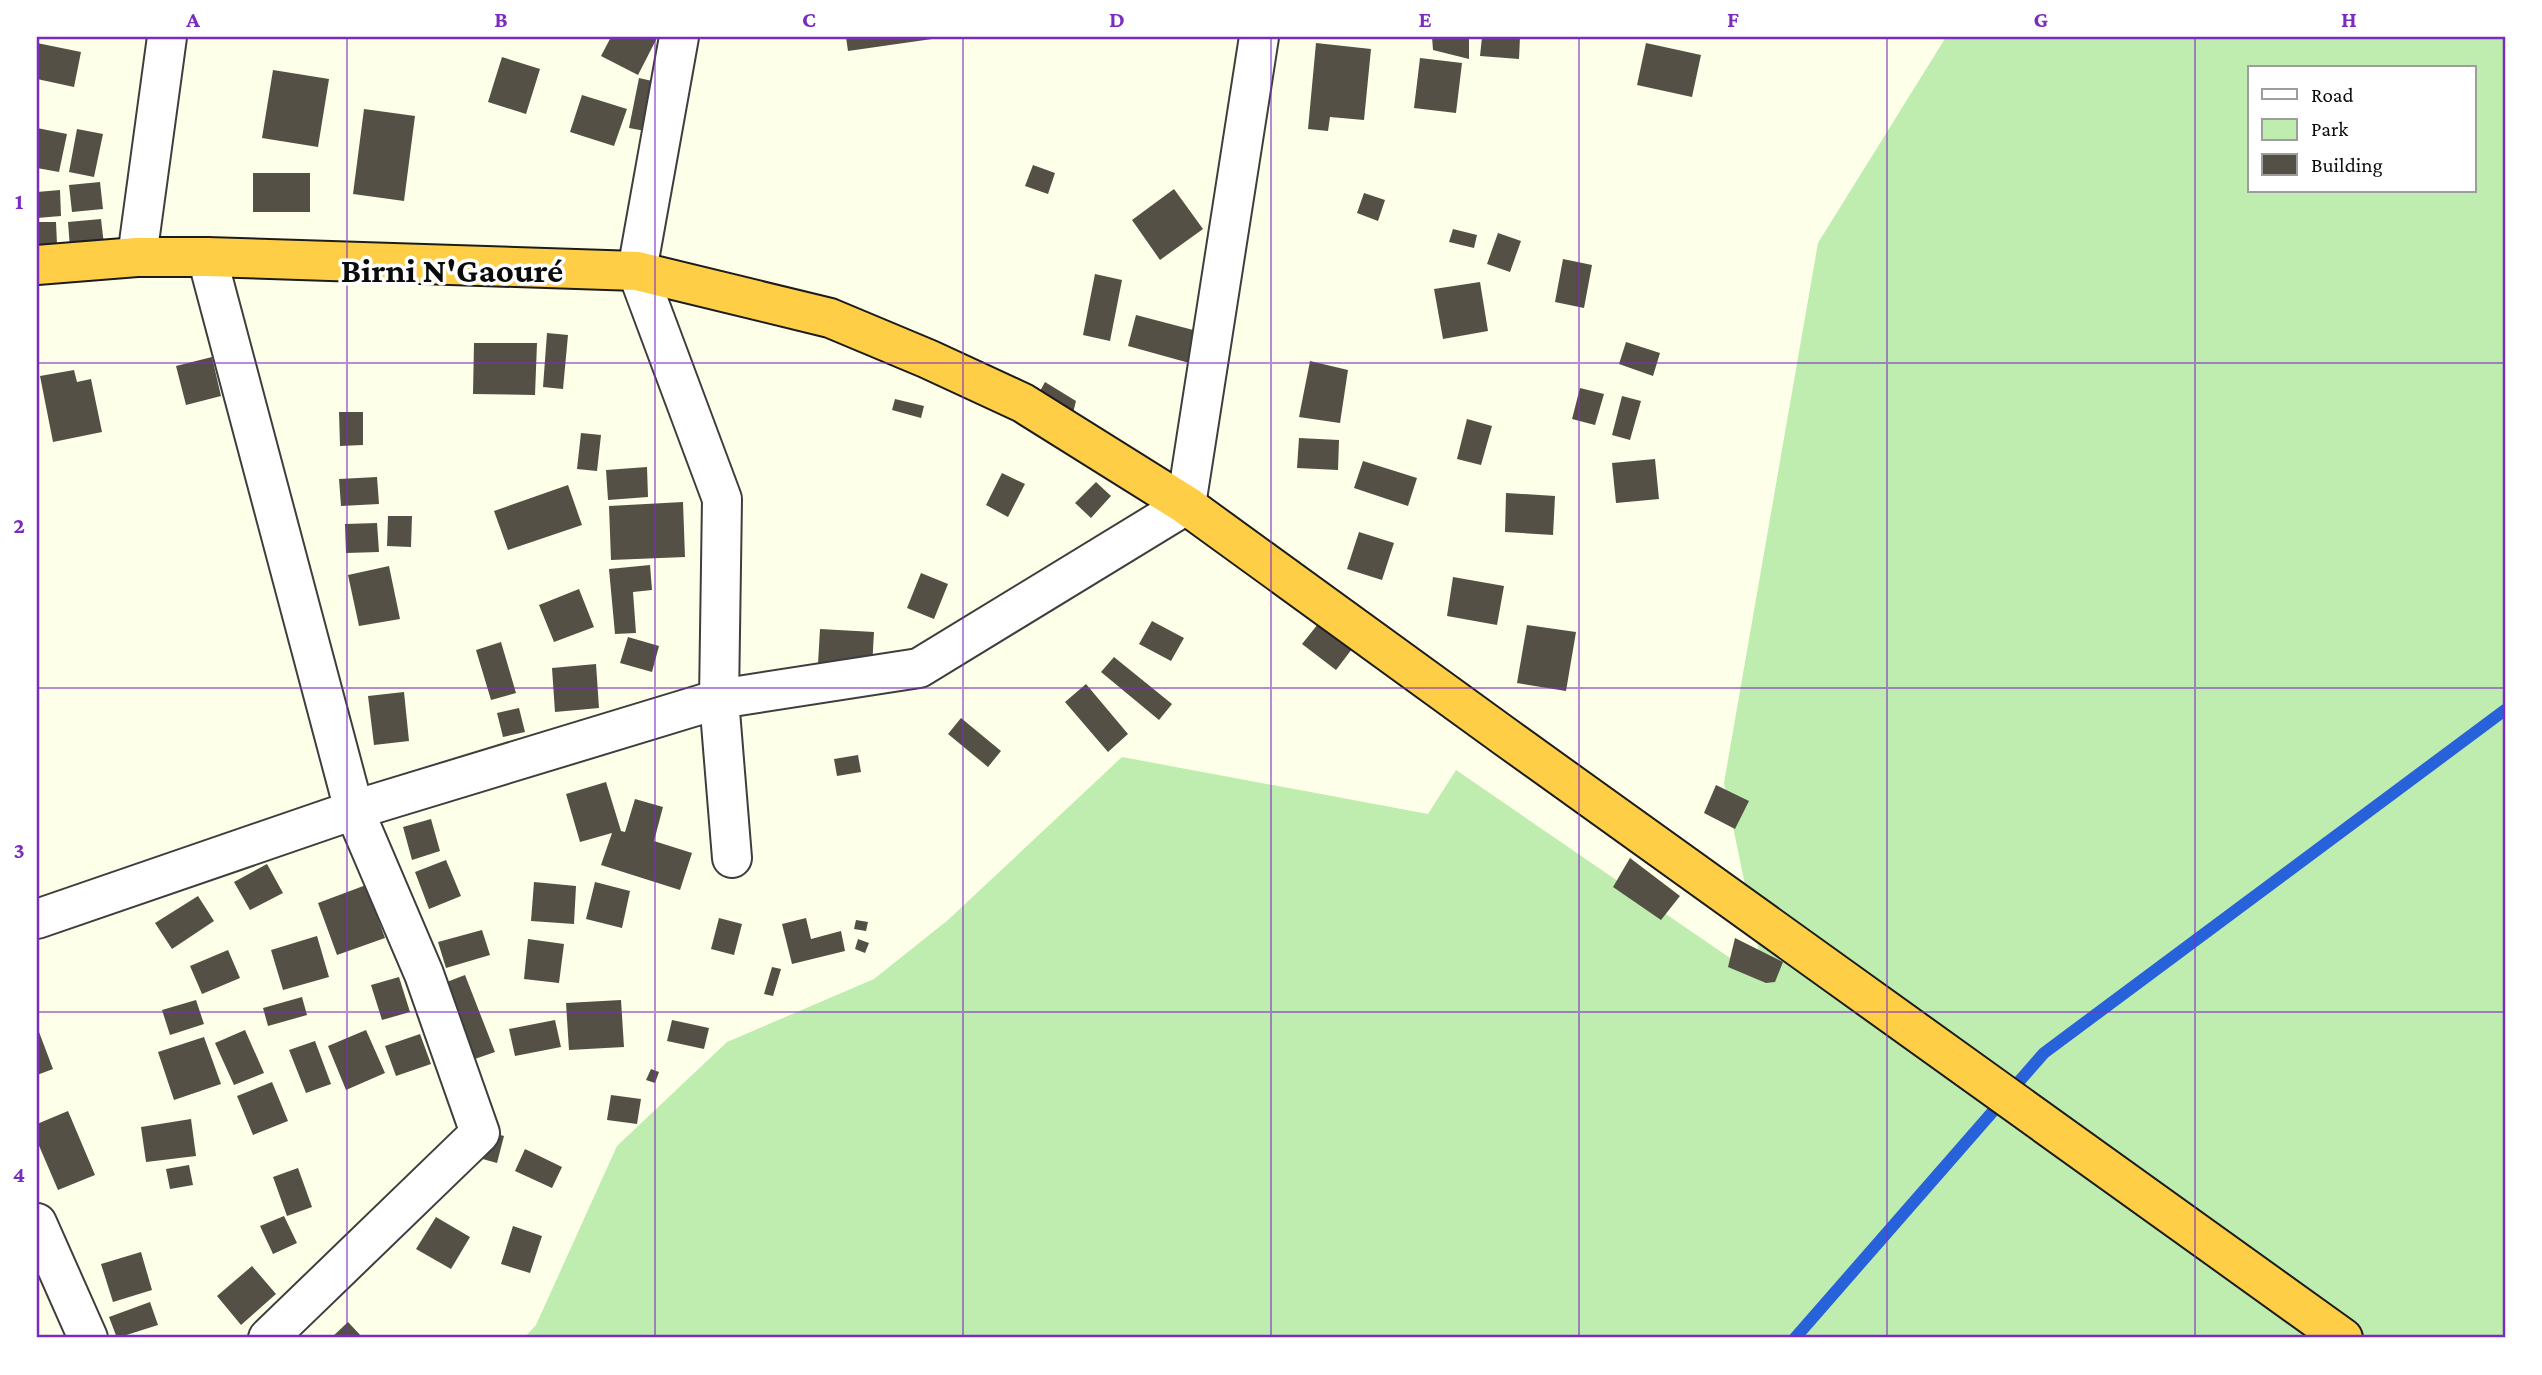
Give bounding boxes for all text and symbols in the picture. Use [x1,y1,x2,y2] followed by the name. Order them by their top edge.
[185,6,200,32] text: A
[494,6,508,32] text: B
[802,6,816,32] text: C
[1109,6,1125,32] text: D
[1418,6,1432,32] text: E
[1727,6,1739,32] text: F
[2034,6,2049,32] text: G
[2341,6,2357,32] text: H
[2248,66,2476,192] legend
[2311,83,2354,107] text: Road
[2311,117,2348,141] text: Park
[2311,153,2383,177] text: Building
[15,188,24,214] text: 1
[341,251,563,290] district label: Birni N'Gaouré
[13,512,25,538] text: 2
[13,837,25,863] text: 3
[13,1161,25,1187] text: 4

